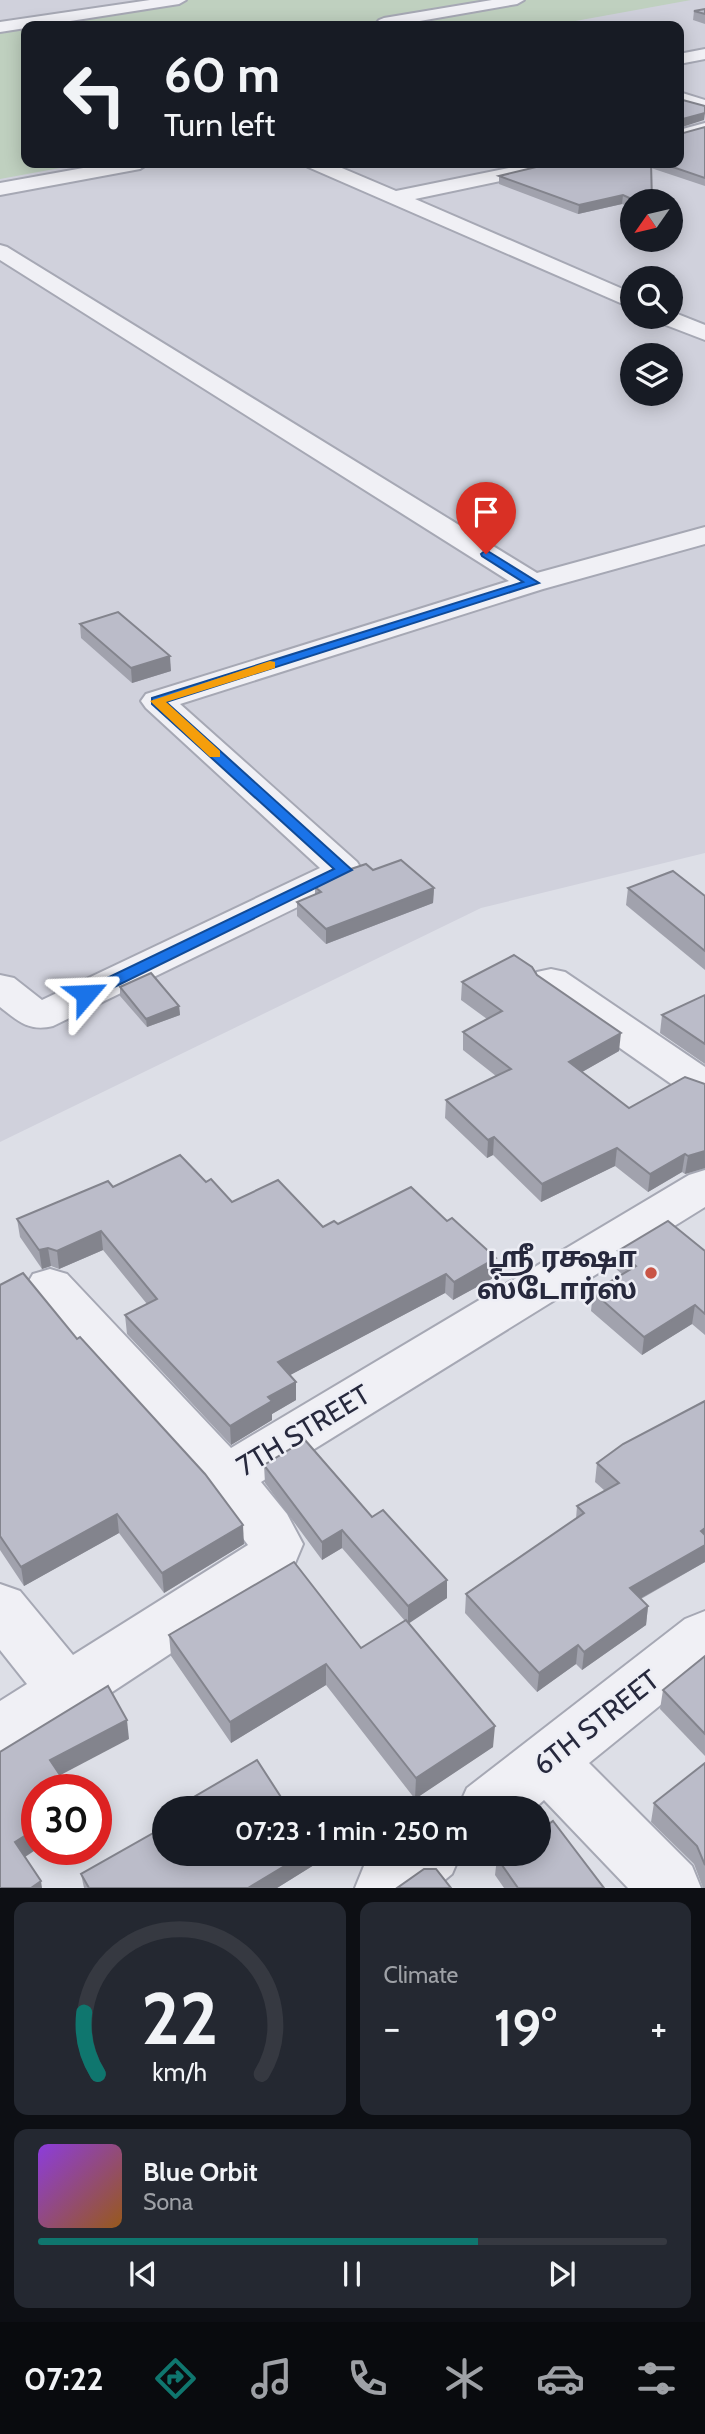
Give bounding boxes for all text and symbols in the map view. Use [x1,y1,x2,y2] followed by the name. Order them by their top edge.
[164,45,280,104] text: 60 m
[49,49,140,140] icon: left
[164,105,275,144] text: Turn left
[620,189,682,252] north arrow
[620,189,683,406] map controls
[620,266,683,329] button: search
[620,343,683,406] button: layers
[456,482,516,554] pin
[467,493,505,531] icon: arrive
[49,957,123,1031] position arrow
[477,1240,637,1306] place label: ஶ்ரீ ரக்ஷா ஸ்டோர்ஸ்
[643,1265,659,1281] marker: ஶ்ரீ ரக்ஷா ஸ்டோர்ஸ்
[230,1377,376,1483] street label: 7TH STREET
[526,1662,666,1782] street label: 6TH STREET
[21,1774,112,1865] speed limit sign: 30
[235,1815,468,1847] text: 07:23 · 1 min · 250 m
[384,1961,458,1989] text: Climate
[141,1975,218,2063] text: 22
[494,1996,557,2059] text: 19°
[384,2004,400,2051] text: −
[650,2004,667,2051] text: +
[152,2057,207,2087] text: km/h
[143,2156,258,2188] text: Blue Orbit
[143,2188,193,2216] text: Sona
[124,2255,162,2293] icon: previous
[333,2255,371,2293] icon: pause
[543,2255,581,2293] icon: next
[151,2354,200,2403] icon: directions
[247,2354,296,2403] icon: music
[343,2354,392,2403] icon: phone
[440,2354,489,2403] icon: climate
[536,2354,585,2403] icon: car
[632,2354,681,2403] icon: filters
[24,2359,104,2398] text: 07:22

